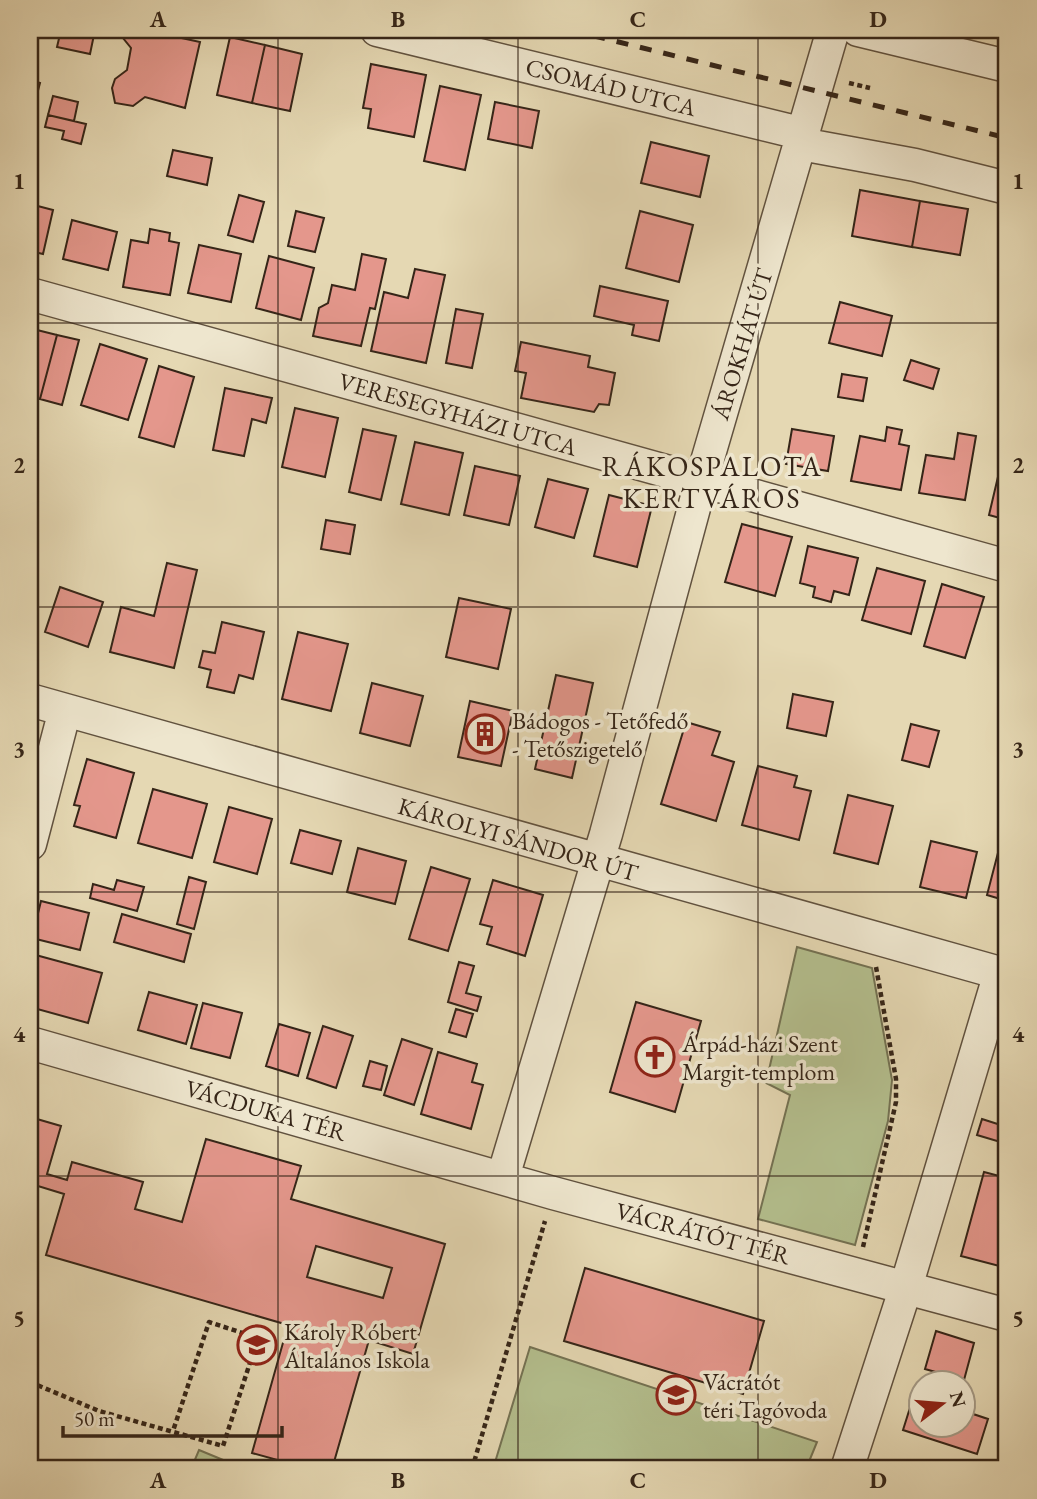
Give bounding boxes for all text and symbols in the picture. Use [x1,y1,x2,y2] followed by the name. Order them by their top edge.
[149,4,167,34] text: A
[391,4,405,34] text: B
[630,4,646,34] text: C
[869,4,887,34] text: D
[523,51,700,123] street label: CSOMÁD UTCA
[13,166,25,196] text: 1
[1012,166,1024,196] text: 1
[704,264,780,424] street label: ÁROKHÁT ÚT
[335,365,581,463] street label: VERESEGYHÁZI UTCA
[601,448,823,516] district label: RÁKOSPALOTA KERTVÁROS
[13,450,25,480] text: 2
[1012,450,1024,480] text: 2
[512,705,689,764] place label: Bádogos - Tetőfedő - Tetőszigetelő
[464,713,506,755] building icon: Bádogos - Tetőfedő - Tetőszigetelő
[13,734,25,764] text: 3
[1012,734,1024,764] text: 3
[394,790,642,888] street label: KÁROLYI SÁNDOR ÚT
[13,1019,26,1049] text: 4
[1012,1019,1025,1049] text: 4
[681,1028,838,1087] place label: Árpád-házi Szent Margit-templom
[634,1036,676,1078] church icon: Árpád-házi Szent Margit-templom
[182,1072,351,1148] street label: VÁCDUKA TÉR
[612,1195,794,1271] street label: VÁCRÁTÓT TÉR
[13,1303,25,1333] text: 5
[1012,1303,1024,1333] text: 5
[283,1316,430,1375] place label: Károly Róbert Általános Iskola
[236,1324,278,1366] school or university icon: Károly Róbert Általános Iskola
[703,1366,828,1425] place label: Vácrátót téri Tagóvoda
[908,1370,978,1440] north arrow
[655,1374,697,1416] school or university icon: Vácrátót téri Tagóvoda
[944,1389,972,1411] text: N
[63,1394,282,1438] scale bar
[74,1405,115,1432] text: 50 m
[149,1465,167,1495] text: A
[391,1465,405,1495] text: B
[630,1465,646,1495] text: C
[869,1465,887,1495] text: D

